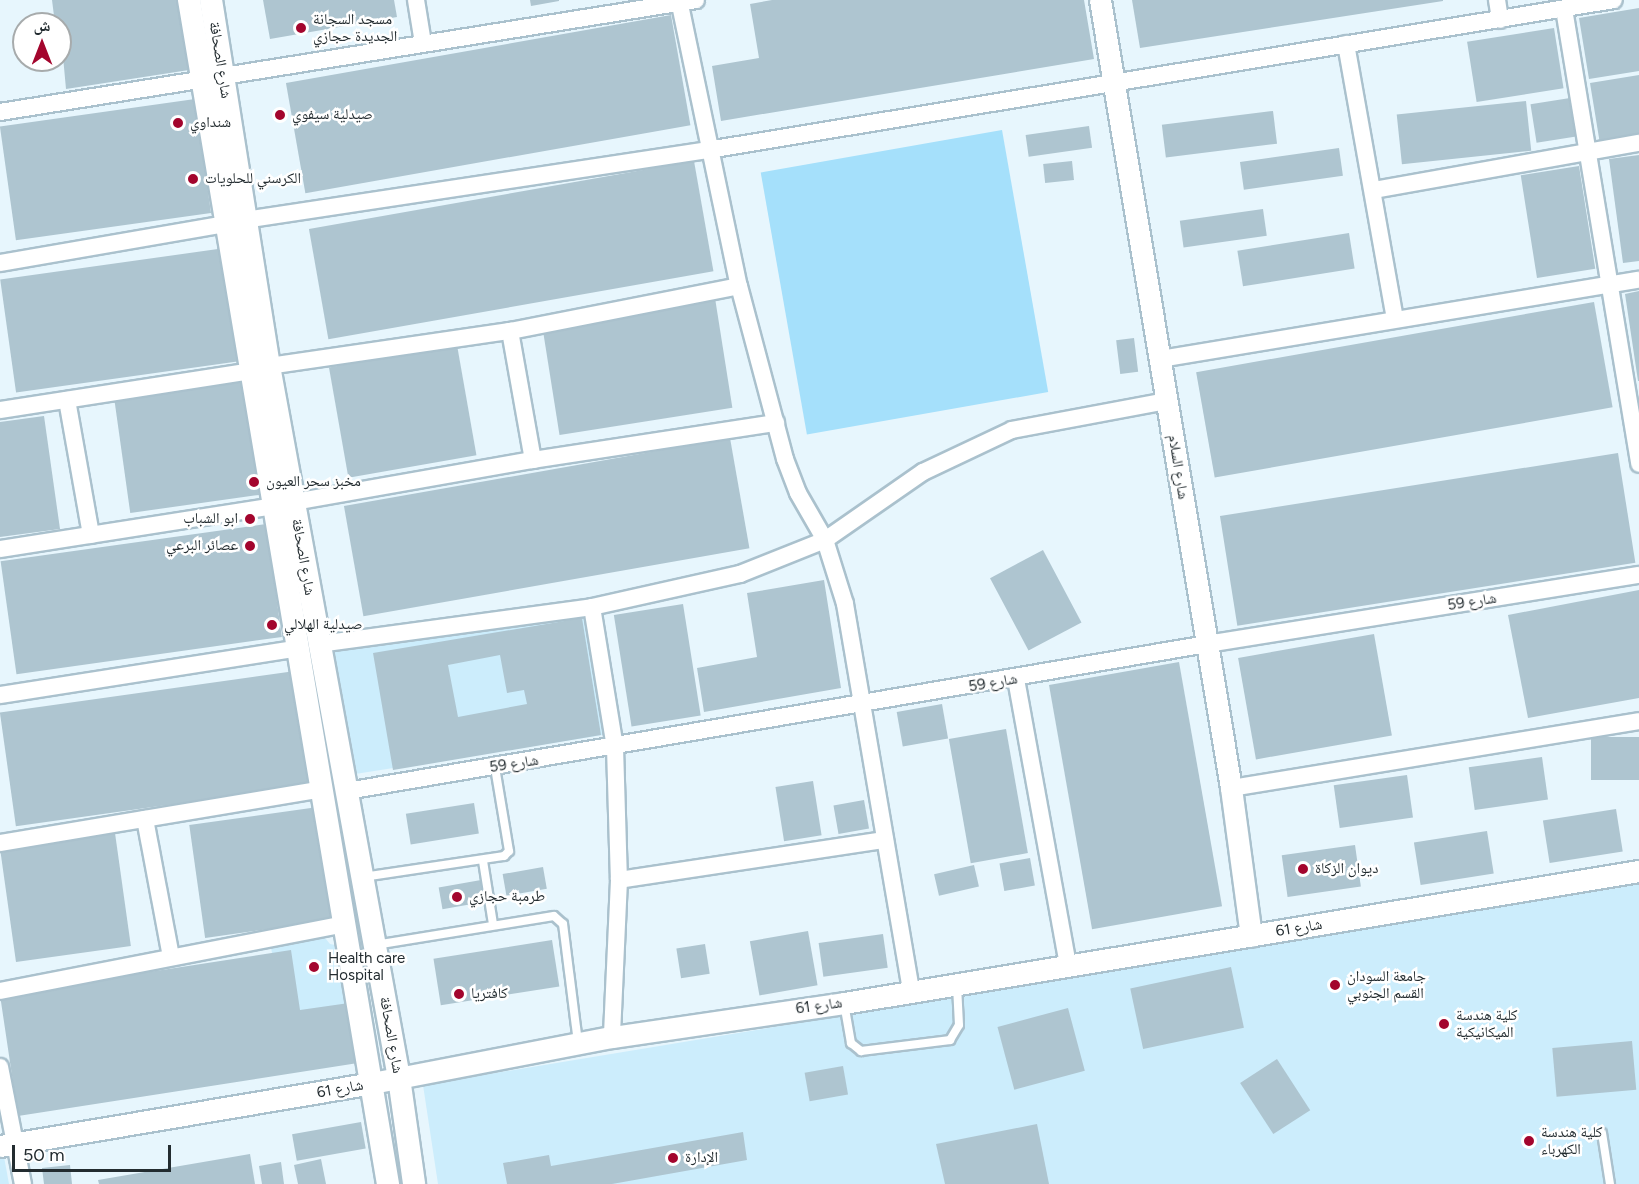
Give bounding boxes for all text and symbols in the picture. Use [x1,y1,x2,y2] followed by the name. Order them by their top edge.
[313,10,397,45] place label: مسجد السجانة الجديدة حجازي
[12,12,72,72] north arrow
[34,16,50,35] text: ش
[205,20,235,100] street label: شارع الصحافة
[294,21,308,35] marker: مسجد السجانة الجديدة حجازي
[292,106,373,124] place label: صيدلية سيفوي
[273,108,287,122] marker: صيدلية سيفوي
[190,114,231,132] place label: شنداوي
[171,116,185,130] marker: شنداوي
[205,170,301,188] place label: الكرسني للحلويات
[186,172,200,186] marker: الكرسني للحلويات
[1164,433,1192,501] street label: شارع السلام
[266,473,361,491] place label: مخبز سحر العيون
[247,475,261,489] marker: مخبز سحر العيون
[183,510,238,528] place label: ابو الشباب
[243,512,257,526] marker: ابو الشباب
[287,517,319,597] street label: شارع الصحافة
[166,537,238,555] place label: عصائر البرعي
[243,539,257,553] marker: عصائر البرعي
[1446,589,1498,615] street label: شارع 59
[284,616,362,634] place label: صيدلية الهلالي
[265,618,279,632] marker: صيدلية الهلالي
[967,670,1019,696] street label: شارع 59
[488,751,540,777] street label: شارع 59
[1315,860,1378,878] place label: ديوان الزكاة
[1296,862,1310,876] marker: ديوان الزكاة
[469,888,545,906] place label: طرمبة حجازي
[450,890,464,904] marker: طرمبة حجازي
[1274,915,1324,941] street label: شارع 61
[328,949,405,984] place label: Health care Hospital
[305,958,323,976] marker: Health care Hospital
[1347,967,1426,1002] place label: جامعة السودان القسم الجنوبي
[1328,978,1342,992] marker: جامعة السودان القسم الجنوبي
[471,985,508,1003] place label: كافتريا
[452,987,466,1001] marker: كافتريا
[795,994,843,1018] street label: شارع 61
[375,995,407,1075] street label: شارع الصحافة
[1456,1006,1518,1041] place label: كلية هندسة الميكانيكية
[1437,1017,1451,1031] marker: كلية هندسة الميكانيكية
[315,1076,365,1102] street label: شارع 61
[1541,1123,1603,1158] place label: كلية هندسة الكهرباء
[15,1133,174,1171] scale bar
[1522,1134,1536,1148] marker: كلية هندسة الكهرباء
[23,1144,65,1166] text: 50 m
[685,1149,718,1167] place label: الإدارة
[666,1151,680,1165] marker: الإدارة

